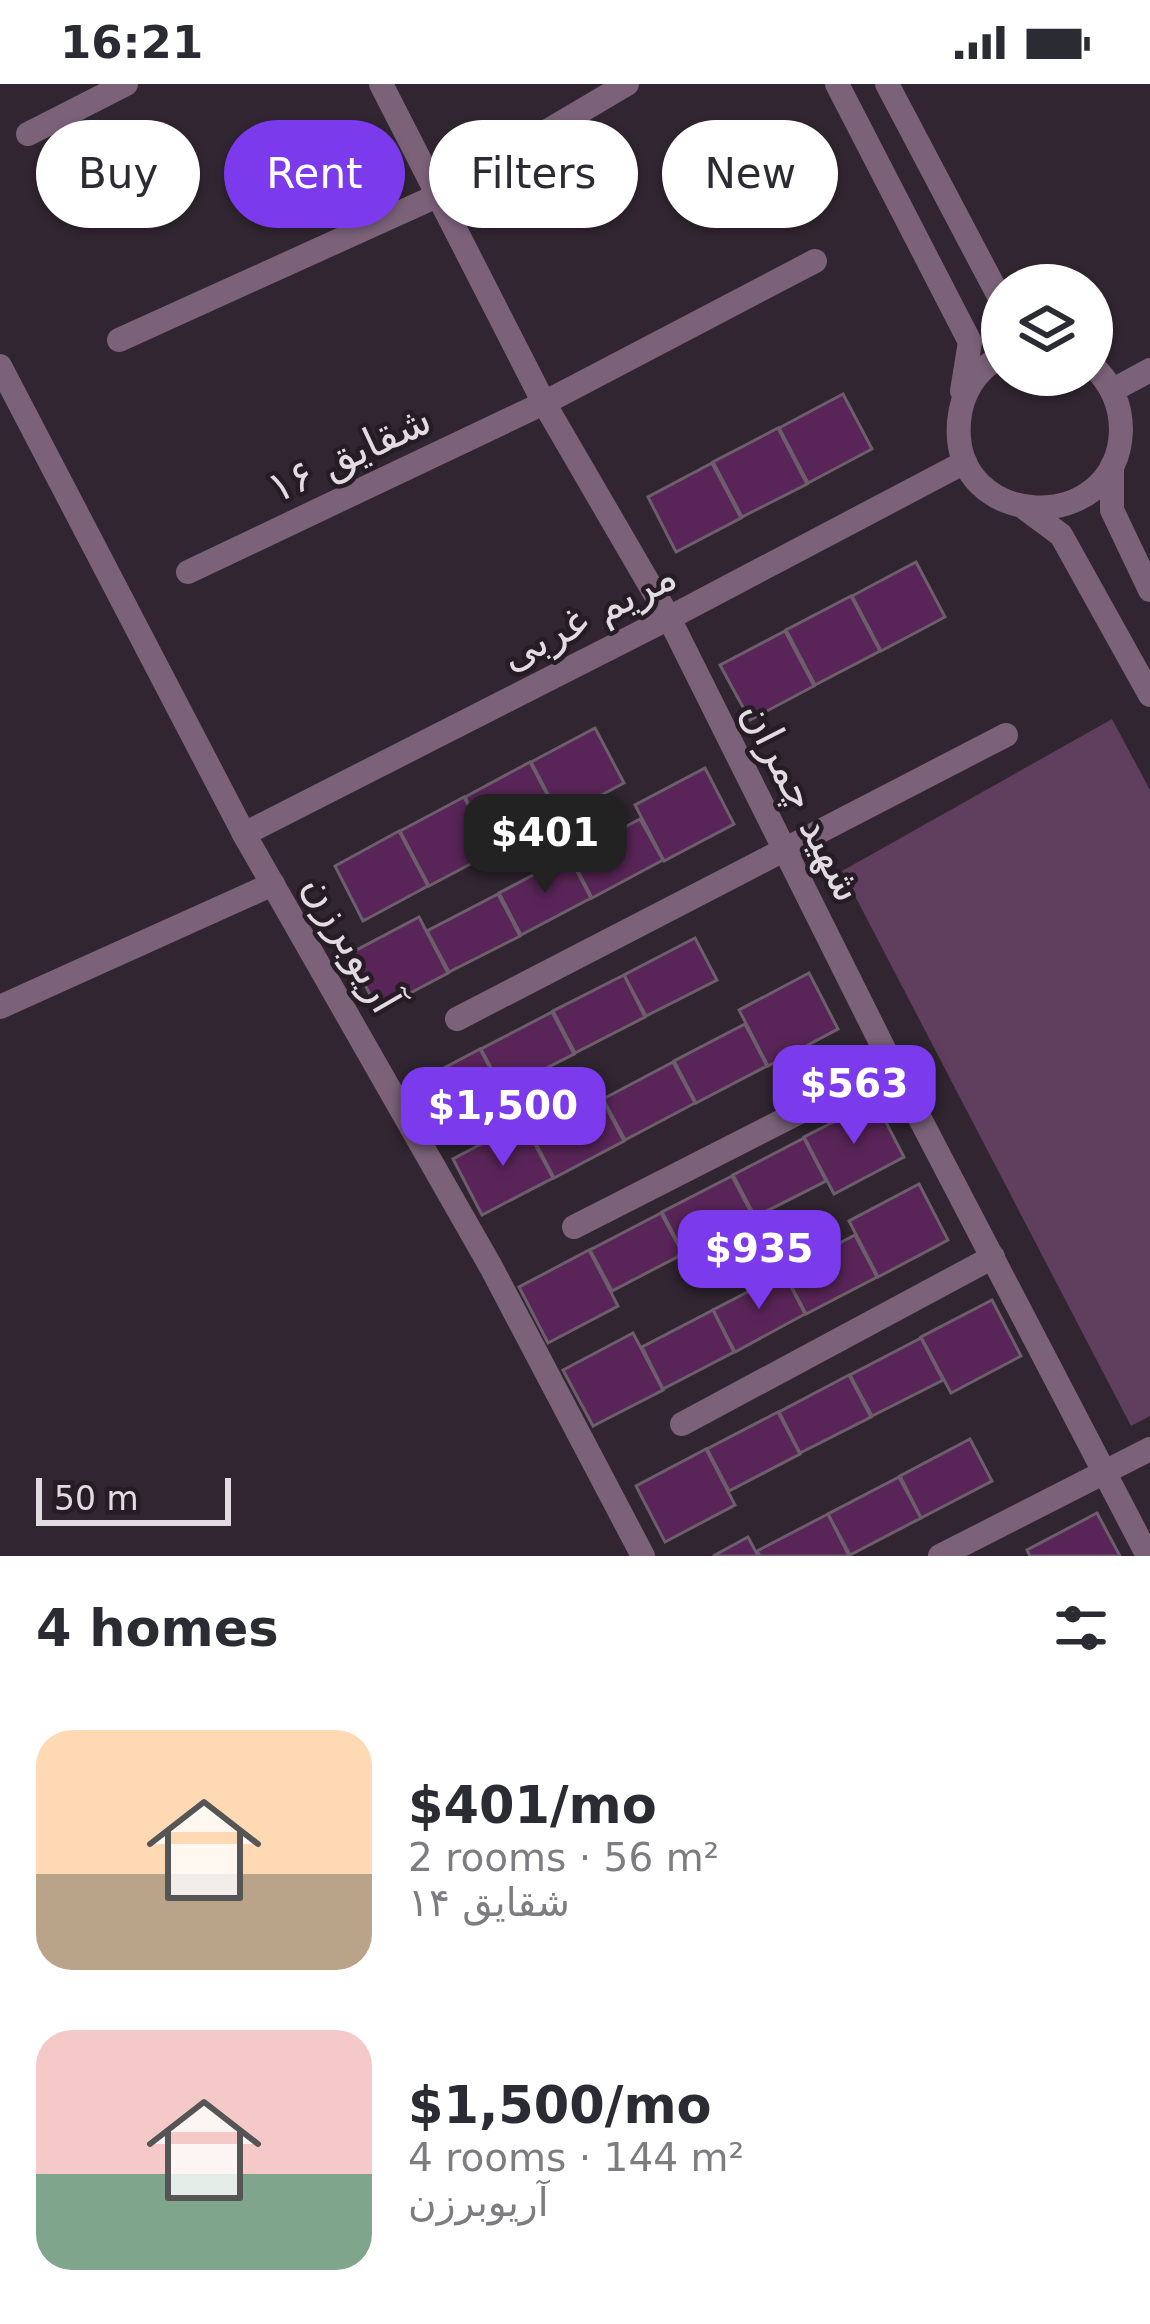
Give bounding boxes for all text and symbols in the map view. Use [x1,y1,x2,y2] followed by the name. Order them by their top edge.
[60,16,203,69] text: 16:21
[36,120,200,228] chip: Buy
[224,120,405,228] chip: Rent
[429,120,638,228] chip: Filters
[662,120,838,228] chip: New
[981,264,1113,396] map controls
[981,264,1113,396] button: layers
[260,394,439,513] street label: شقایق ۱۶
[492,550,685,681] street label: مریم غربی
[730,693,874,910] street label: شهید چمران
[474,794,616,896] pin: $401
[491,810,599,855] text: $401
[293,865,413,1023] street label: آریوبرزن
[783,1045,925,1147] pin: $563
[800,1061,908,1106] text: $563
[405,1067,601,1169] pin: $1,500
[428,1083,578,1128] text: $1,500
[688,1210,830,1312] pin: $935
[705,1226,813,1271] text: $935
[36,1472,231,1525] scale bar
[54,1479,139,1518] text: 50 m
[1048,1595,1114,1661] icon: filters
[36,1599,279,1658] text: 4 homes
[408,1776,657,1835] text: $401/mo
[132,1778,276,1922] icon: home
[408,1835,719,1880] text: 2 rooms · 56 m²
[408,1880,570,1925] text: شقایق ۱۴
[408,2076,712,2135] text: $1,500/mo
[132,2078,276,2222] icon: home
[408,2135,744,2180] text: 4 rooms · 144 m²
[408,2180,549,2225] text: آریوبرزن

